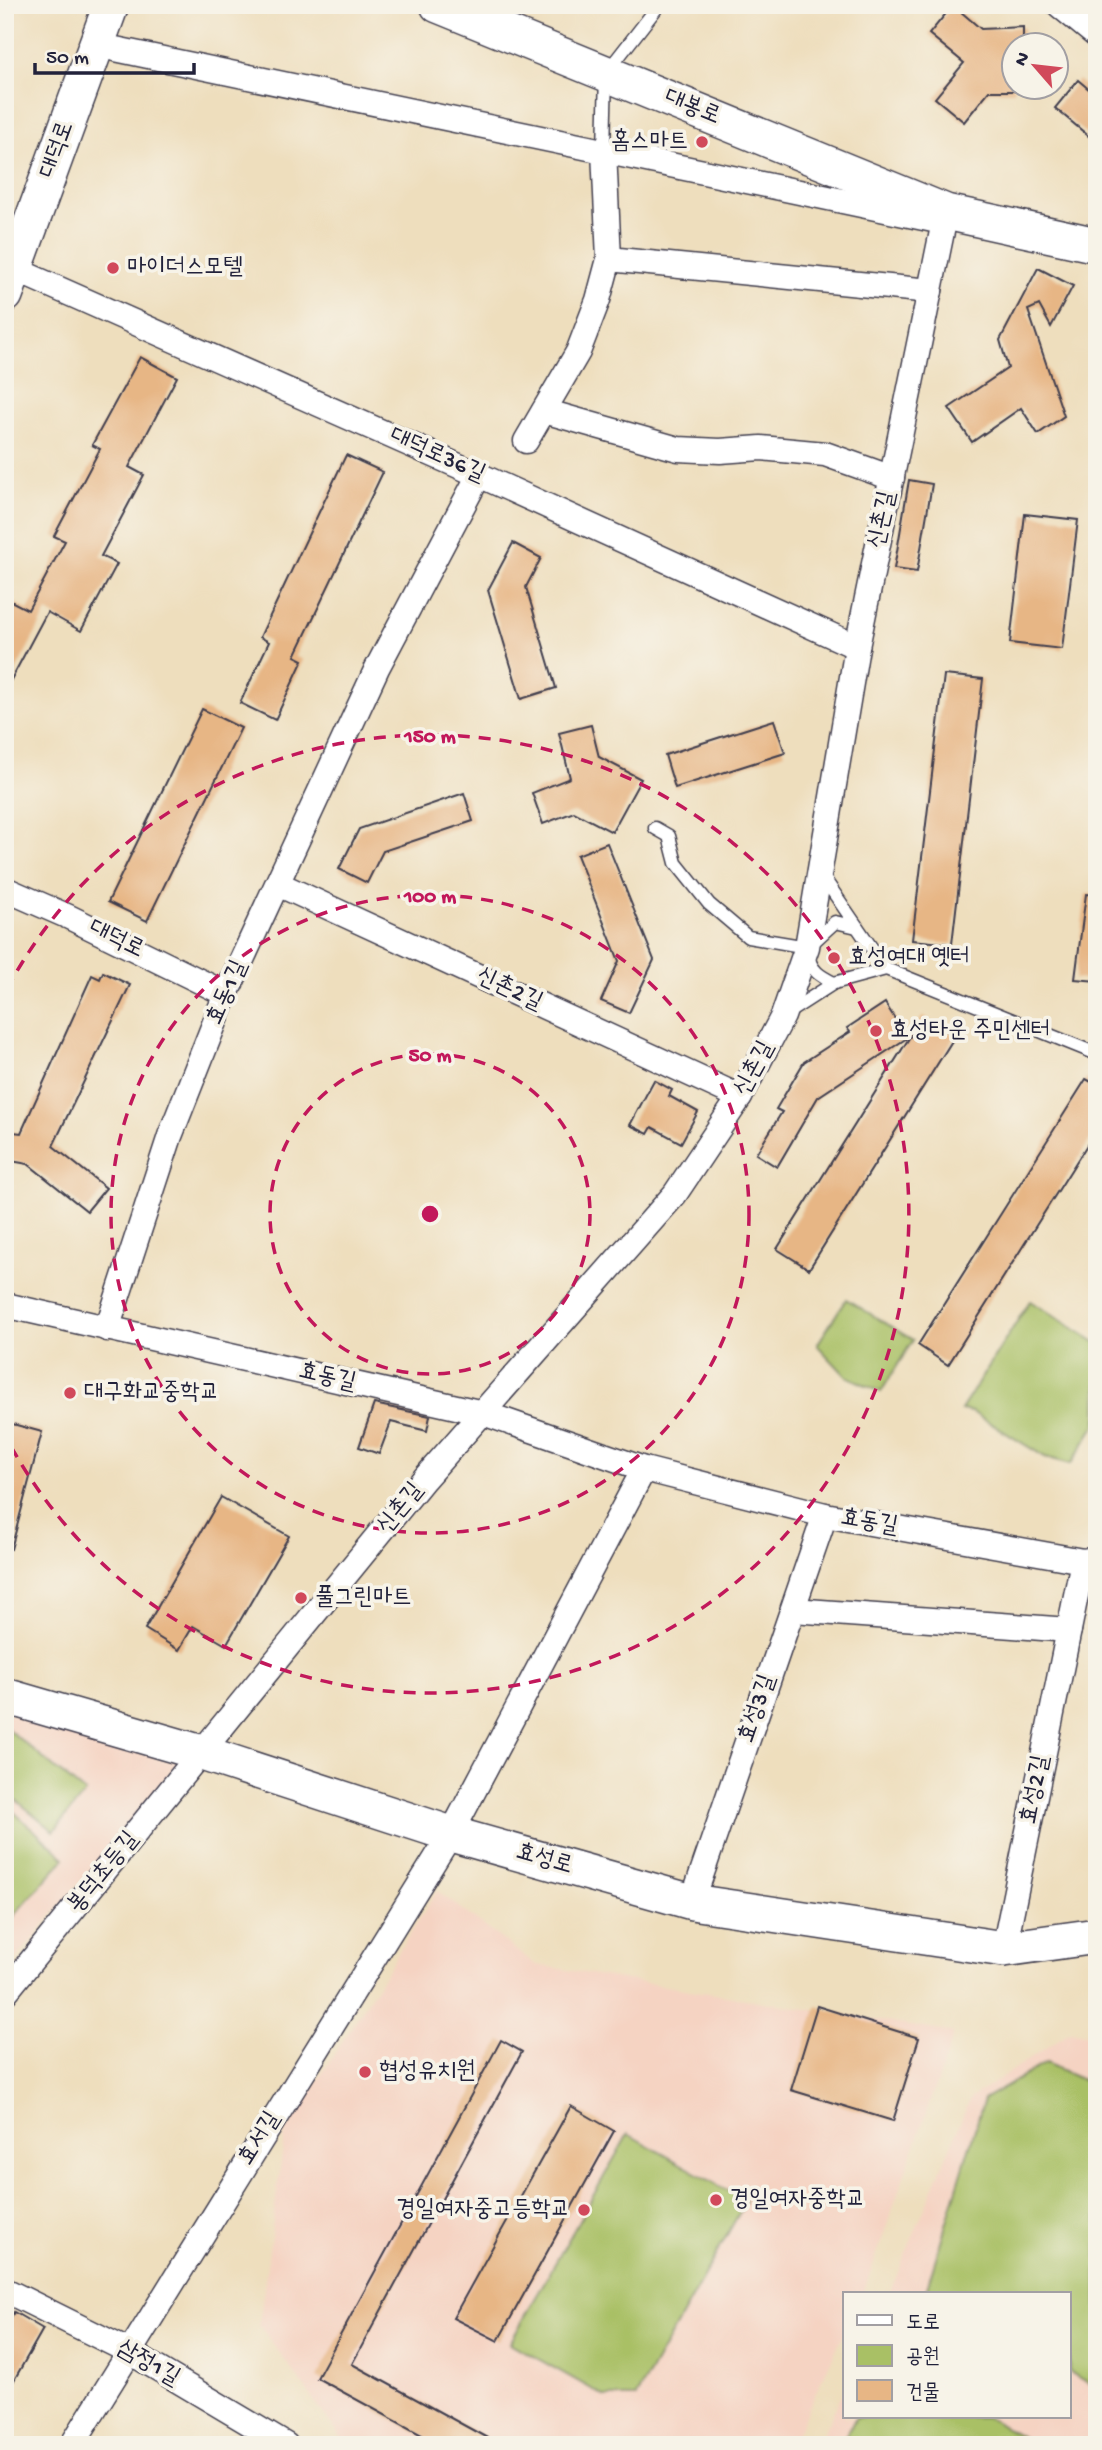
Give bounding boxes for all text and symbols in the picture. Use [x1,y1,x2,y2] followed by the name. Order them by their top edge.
[35,32,194,76] scale bar
[1000,32,1070,102] north arrow
[46,47,89,72] text: 50 m
[1010,49,1036,71] text: N
[660,84,724,132] street label: 대봉로
[34,118,82,182] street label: 대덕로
[611,128,688,157] place label: 홈스마트
[694,134,710,150] marker: 홈스마트
[127,254,243,283] place label: 마이더스모텔
[105,260,121,276] marker: 마이더스모텔
[385,422,489,490] street label: 대덕로36길
[863,489,903,551] street label: 신촌길
[403,726,456,751] text: 150 m
[403,886,456,911] text: 100 m
[84,914,148,966] street label: 대덕로
[848,944,970,973] place label: 효성여대 옛터
[826,950,842,966] marker: 효성여대 옛터
[201,956,255,1030] street label: 효동1길
[471,962,547,1018] street label: 신촌2길
[890,1017,1050,1046] place label: 효성타운 주민센터
[868,1023,884,1039] marker: 효성타운 주민센터
[729,1037,781,1101] street label: 신촌길
[409,1045,452,1070] text: 50 m
[418,1202,442,1226] centre of rings
[296,1357,358,1399] street label: 효동길
[84,1379,219,1408] place label: 대구화교중학교
[62,1385,78,1401] marker: 대구화교중학교
[372,1477,430,1541] street label: 신촌길
[838,1504,900,1542] street label: 효동길
[315,1584,412,1613] place label: 풀그린마트
[293,1590,309,1606] marker: 풀그린마트
[733,1671,783,1747] street label: 효성3길
[1015,1753,1057,1827] street label: 효성2길
[62,1826,146,1920] street label: 봉덕초등길
[512,1838,576,1882] street label: 효성로
[379,2058,476,2087] place label: 협성유치원
[357,2064,373,2080] marker: 협성유치원
[232,2107,288,2171] street label: 효서길
[730,2186,865,2215] place label: 경일여자중학교
[708,2192,724,2208] marker: 경일여자중학교
[396,2196,570,2225] place label: 경일여자중고등학교
[576,2202,592,2218] marker: 경일여자중고등학교
[843,2292,1070,2418] legend
[906,2312,940,2337] text: 도로
[111,2335,185,2393] street label: 삼정1길
[906,2346,940,2371] text: 공원
[906,2382,940,2407] text: 건물

